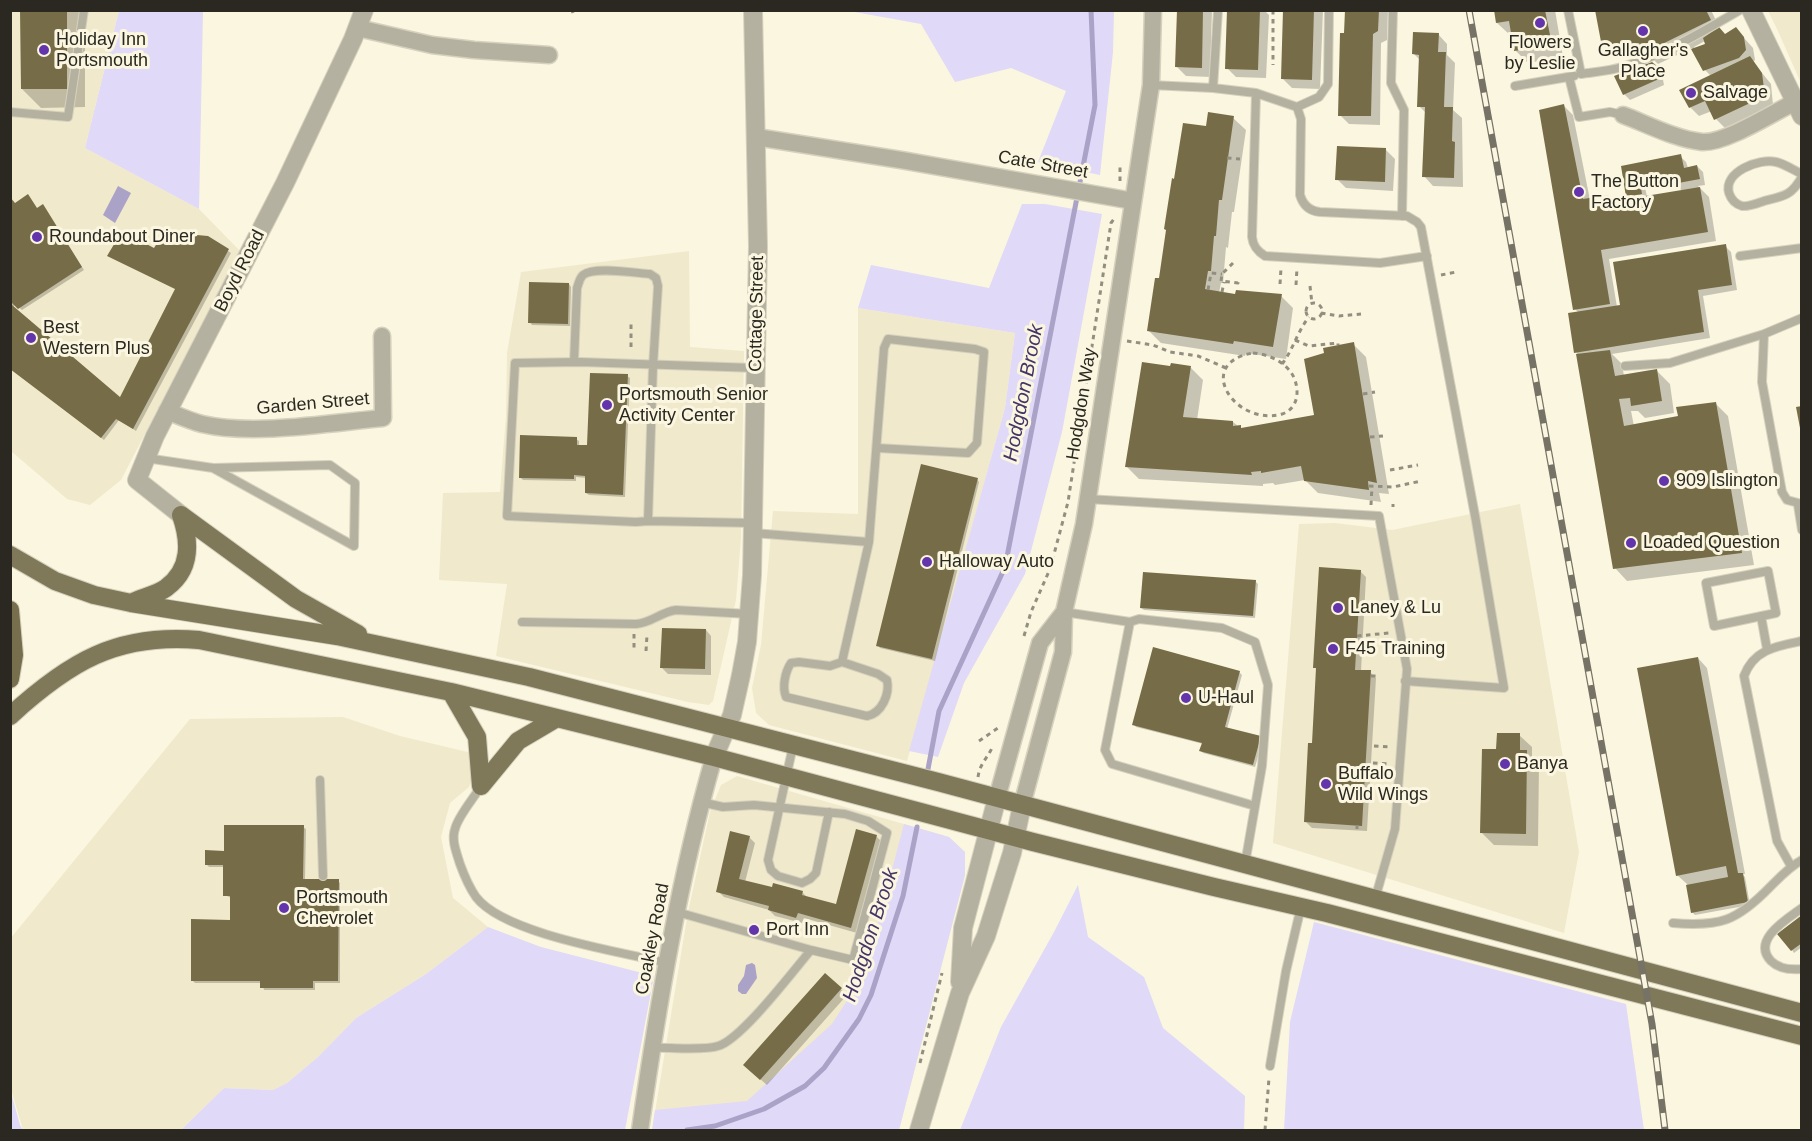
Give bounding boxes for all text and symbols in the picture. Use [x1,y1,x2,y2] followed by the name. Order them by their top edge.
[1533,16,1547,30] marker: Flowers by Leslie
[1636,24,1650,38] marker: Gallagher's Place
[56,29,148,72] place label: Holiday Inn Portsmouth
[1504,32,1576,74] place label: Flowers by Leslie
[1598,40,1688,82] place label: Gallagher's Place
[37,43,51,57] marker: Holiday Inn Portsmouth
[1703,82,1768,104] place label: Salvage
[1684,86,1698,100] marker: Salvage
[996,146,1090,184] street label: Cate Street
[1591,171,1679,213] place label: The Button Factory
[1572,185,1586,199] marker: The Button Factory
[49,226,195,248] place label: Roundabout Diner
[210,226,270,316] street label: Boyd Road
[30,230,44,244] marker: Roundabout Diner
[745,256,769,372] street label: Cottage Street
[43,317,150,360] place label: Best Western Plus
[999,322,1049,464] water label: Hodgdon Brook
[24,331,38,345] marker: Best Western Plus
[1062,346,1102,462] street label: Hodgdon Way
[619,384,768,426] place label: Portsmouth Senior Activity Center
[256,388,370,420] street label: Garden Street
[600,398,614,412] marker: Portsmouth Senior Activity Center
[1676,470,1778,492] place label: 909 Islington
[1657,474,1671,488] marker: 909 Islington
[1643,532,1780,554] place label: Loaded Question
[1624,536,1638,550] marker: Loaded Question
[939,551,1054,573] place label: Halloway Auto
[920,555,934,569] marker: Halloway Auto
[1350,597,1441,619] place label: Laney & Lu
[1331,601,1345,615] marker: Laney & Lu
[1345,638,1445,660] place label: F45 Training
[1326,642,1340,656] marker: F45 Training
[1198,687,1254,709] place label: U-Haul
[1179,691,1193,705] marker: U-Haul
[1517,753,1568,775] place label: Banya
[1498,757,1512,771] marker: Banya
[1338,763,1428,806] place label: Buffalo Wild Wings
[1319,777,1333,791] marker: Buffalo Wild Wings
[838,865,904,1005] water label: Hodgdon Brook
[632,881,674,997] street label: Coakley Road
[296,887,388,930] place label: Portsmouth Chevrolet
[277,901,291,915] marker: Portsmouth Chevrolet
[766,919,829,941] place label: Port Inn
[747,923,761,937] marker: Port Inn

